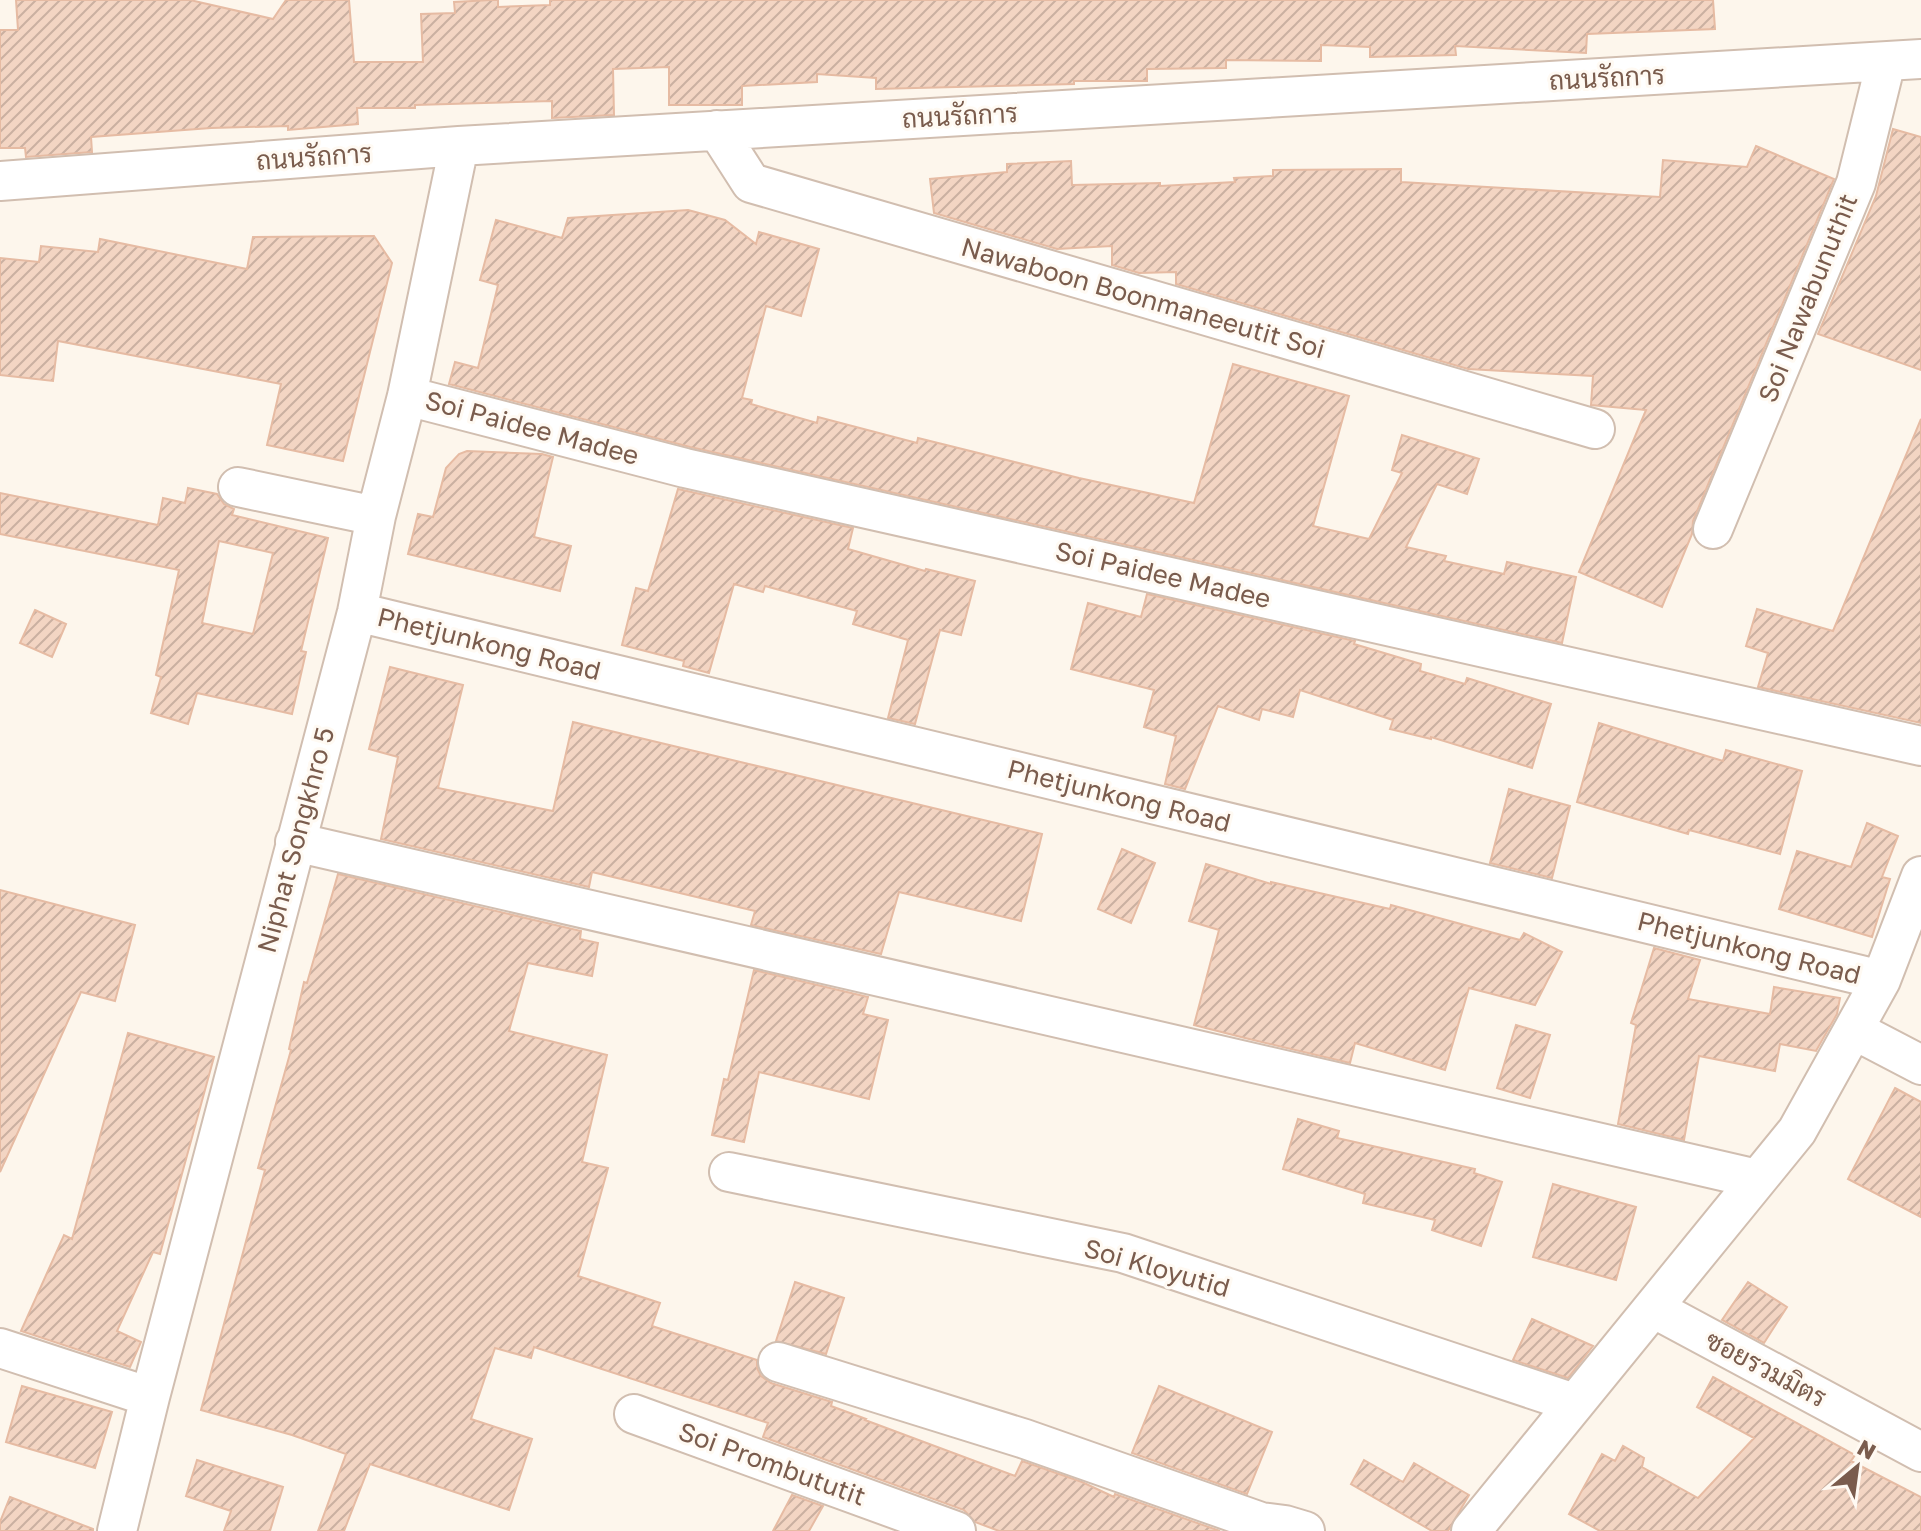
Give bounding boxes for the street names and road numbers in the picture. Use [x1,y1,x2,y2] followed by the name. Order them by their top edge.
[1548,59,1666,96] street label: ถนนรัถการ
[901,97,1019,134] street label: ถนนรัถการ
[255,137,373,176] street label: ถนนรัถการ
[1752,189,1864,407] street label: Soi Nawabunuthit
[958,231,1329,364] street label: Nawaboon Boonmaneeutit Soi
[422,384,642,471] street label: Soi Paidee Madee
[1052,535,1274,614] street label: Soi Paidee Madee
[374,601,604,686] street label: Phetjunkong Road
[251,724,341,956] street label: Niphat Songkhro 5
[1004,753,1234,838] street label: Phetjunkong Road
[1634,905,1864,990] street label: Phetjunkong Road
[1081,1232,1234,1303] street label: Soi Kloyutid
[1701,1324,1832,1413] street label: ซอยรวมมิตร
[674,1415,870,1512] street label: Soi Prombututit

